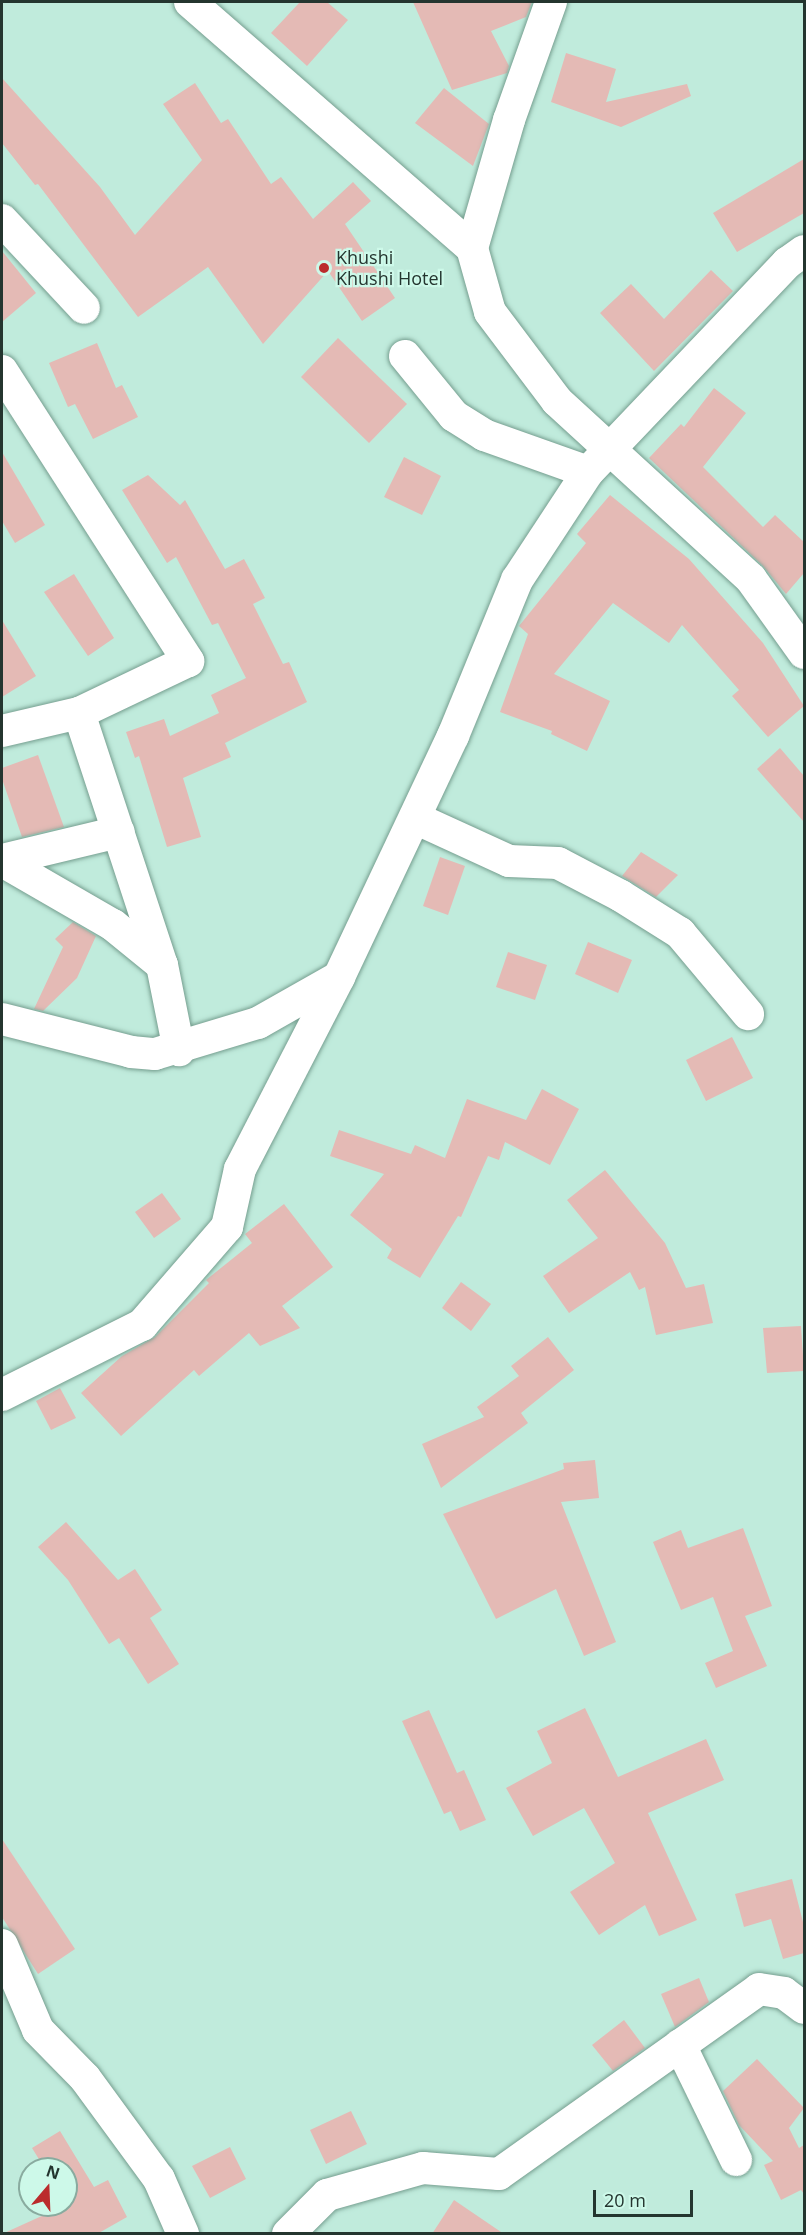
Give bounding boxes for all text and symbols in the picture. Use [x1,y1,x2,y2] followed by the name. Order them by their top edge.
[336,247,443,290] place label: Khushi Khushi Hotel
[317,261,331,275] marker: Khushi Khushi Hotel
[18,2157,78,2217] north arrow
[43,2159,63,2184] text: N
[596,2178,696,2216] scale bar
[604,2188,646,2212] text: 20 m

